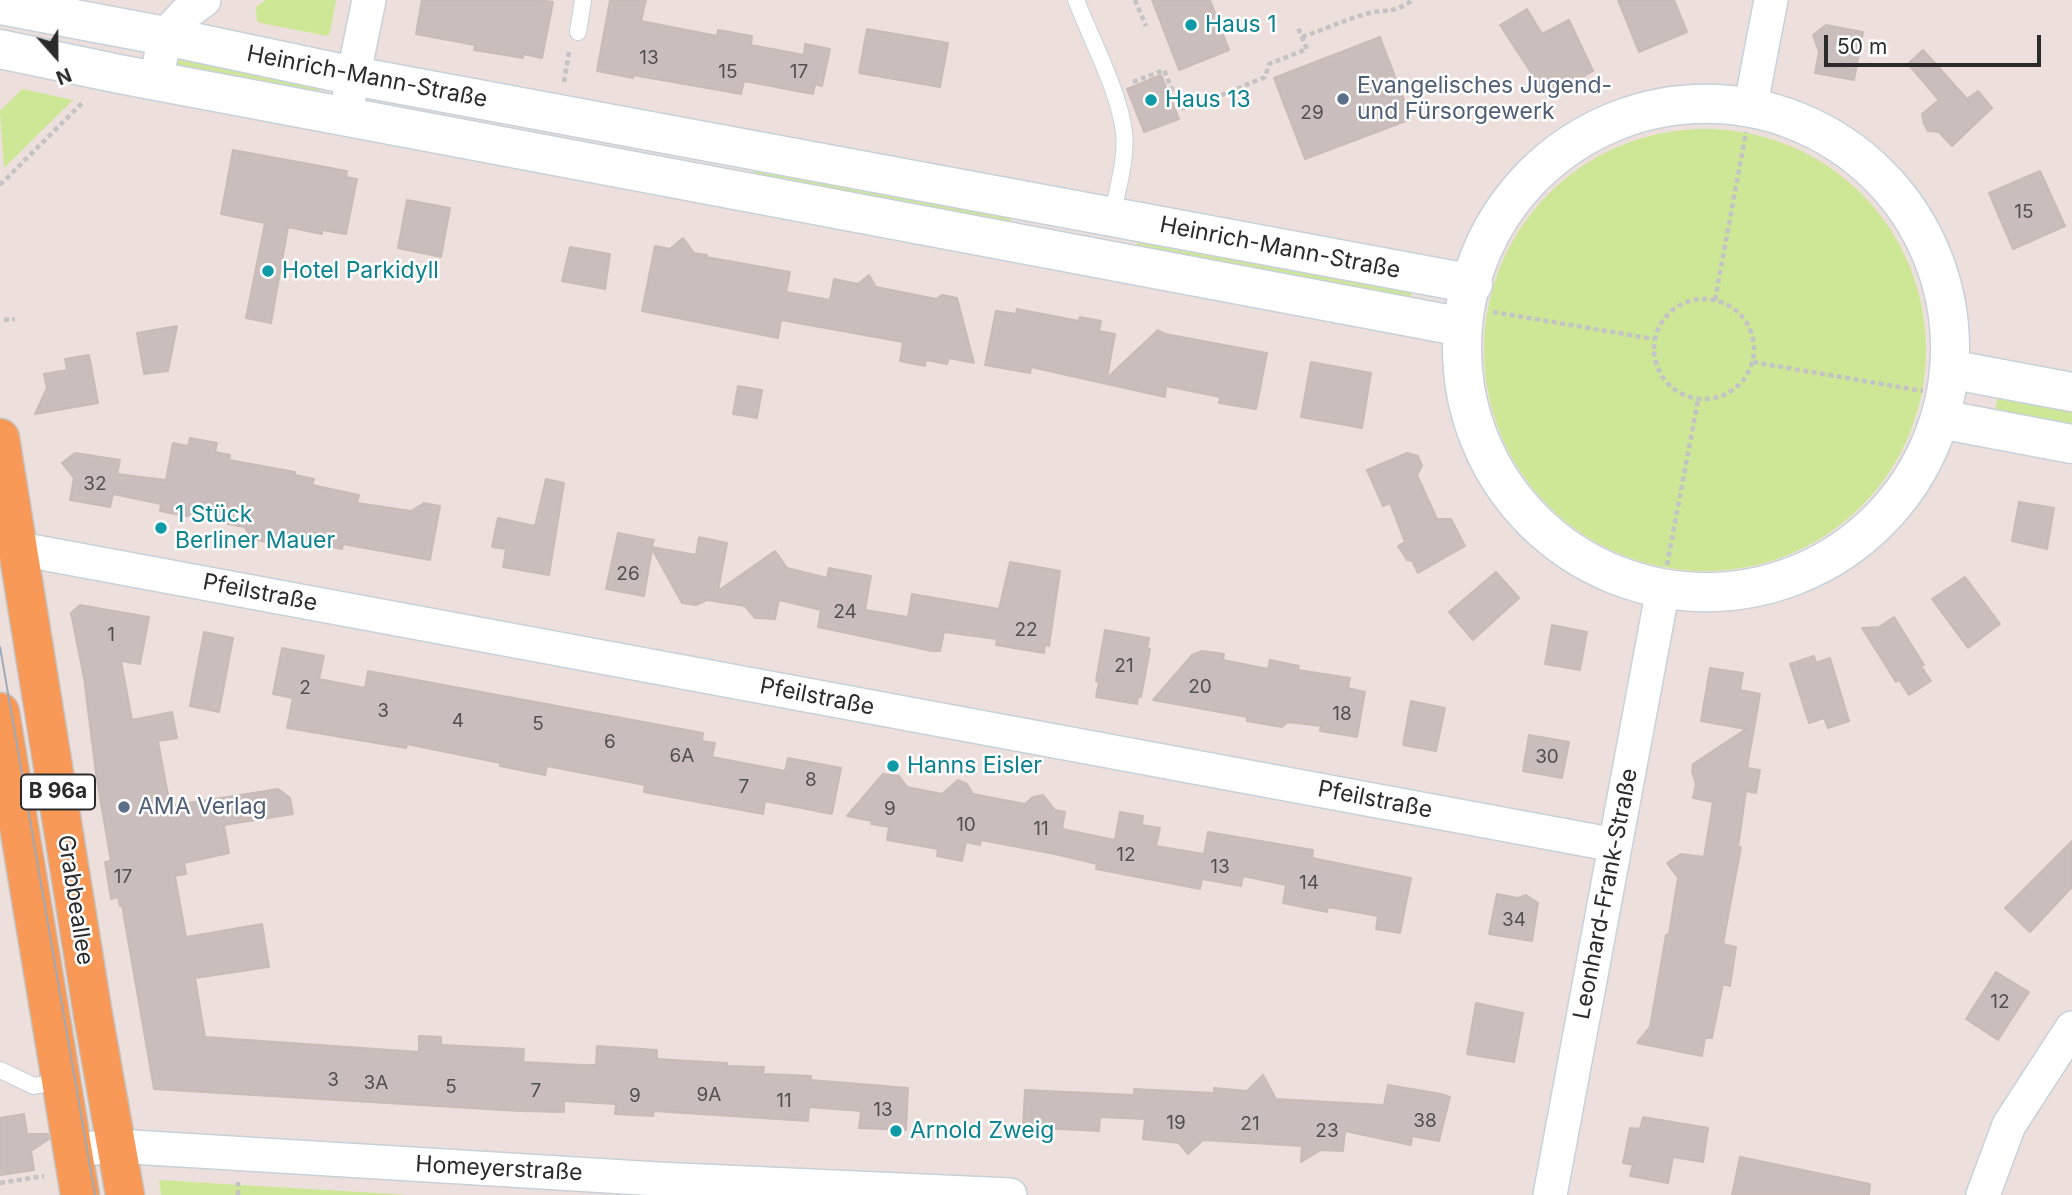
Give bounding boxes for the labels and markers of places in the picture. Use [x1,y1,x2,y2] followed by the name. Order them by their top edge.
[1205,11,1277,39] place label: Haus 1
[1183,17,1199,33] marker: Haus 1
[1357,72,1612,126] place label: Evangelisches Jugend- und Fürsorgewerk
[1165,86,1251,114] place label: Haus 13
[1335,91,1351,107] marker: Evangelisches Jugend- und Fürsorgewerk
[1143,92,1159,108] marker: Haus 13
[282,257,439,285] place label: Hotel Parkidyll
[260,263,276,279] marker: Hotel Parkidyll
[175,501,335,555] place label: 1 Stück Berliner Mauer
[153,520,169,536] marker: 1 Stück Berliner Mauer
[907,752,1042,780] place label: Hanns Eisler
[885,758,901,774] marker: Hanns Eisler
[138,793,267,821] place label: AMA Verlag
[116,799,132,815] marker: AMA Verlag
[910,1117,1054,1145] place label: Arnold Zweig
[888,1123,904,1139] marker: Arnold Zweig

